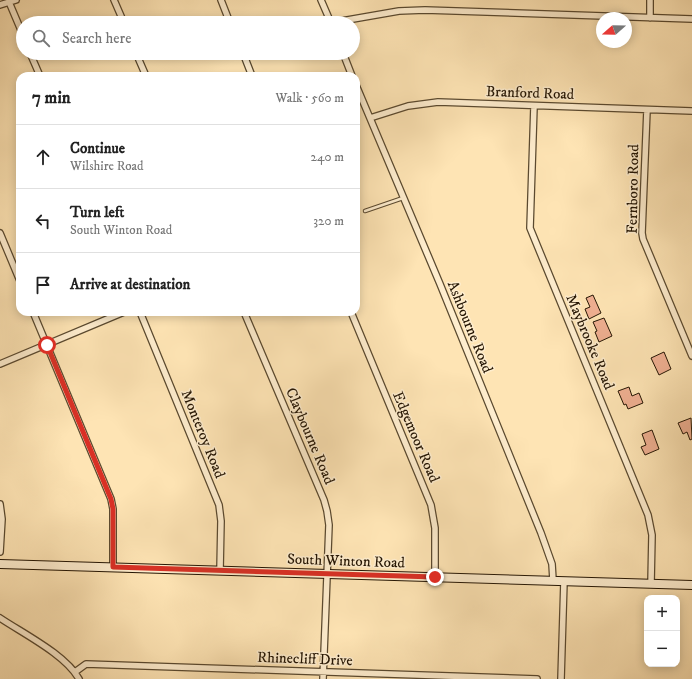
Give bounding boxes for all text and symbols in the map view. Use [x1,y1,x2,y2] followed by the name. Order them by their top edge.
[596,12,632,48] north arrow
[16,16,360,60] search box
[30,27,52,49] icon: search
[62,29,131,48] text: Search here
[485,82,575,104] street label: Branford Road
[32,87,71,109] text: 7 min
[276,90,344,106] text: Walk · 560 m
[70,139,125,158] text: Continue
[623,143,643,234] street label: Fernboro Road
[32,146,54,168] icon: ahead
[311,149,344,165] text: 240 m
[70,158,144,174] text: Wilshire Road
[70,203,124,222] text: Turn left
[32,210,54,232] icon: left
[313,213,344,229] text: 320 m
[70,222,172,238] text: South Winton Road
[32,274,54,296] icon: arrive
[70,275,190,294] text: Arrive at destination
[443,278,497,376] street label: Ashbourne Road
[561,291,619,393] street label: Maybrooke Road
[38,336,56,354] route start
[281,385,339,488] street label: Claybourne Road
[177,387,230,482] street label: Monteroy Road
[388,389,444,486] street label: Edgemoor Road
[287,549,406,573] street label: South Winton Road
[426,568,444,586] route end
[644,595,680,667] map controls
[644,595,680,631] button: +
[644,631,680,667] button: −
[257,648,353,670] street label: Rhinecliff Drive

